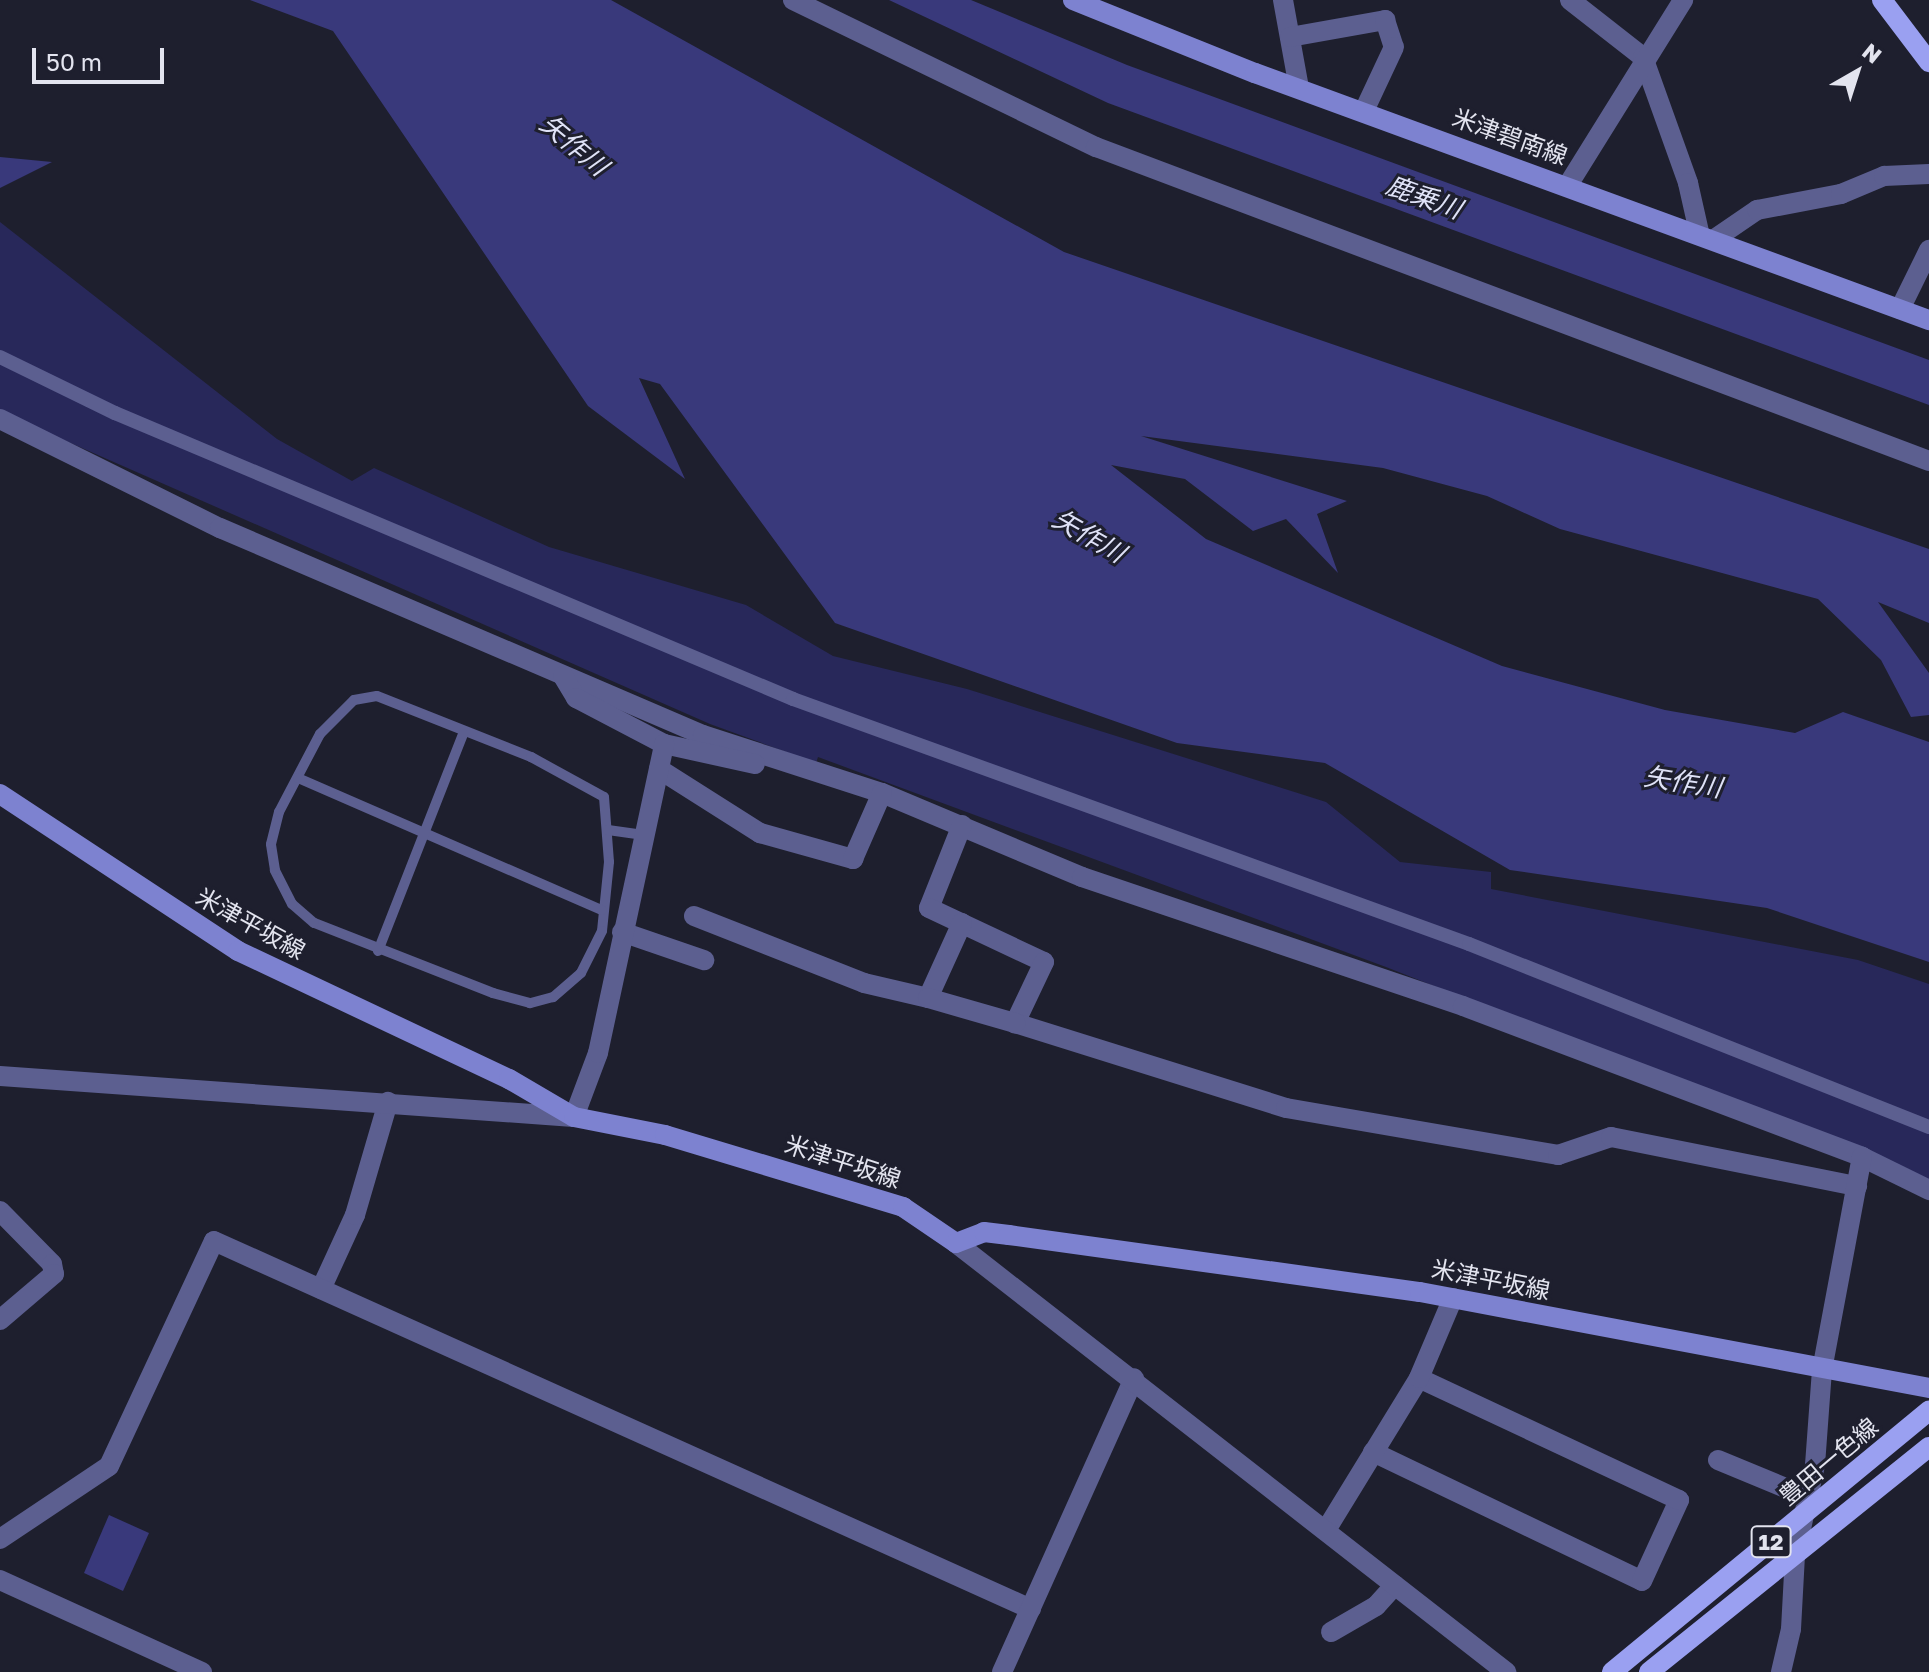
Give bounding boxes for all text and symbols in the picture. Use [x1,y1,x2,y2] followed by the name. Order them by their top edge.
[36,32,168,82] scale bar
[1817,32,1897,112] north arrow
[1857,37,1887,69] text: N
[46,47,102,76] text: 50 m
[1449,102,1571,170] street label: 米津碧南線
[534,108,614,182] water label: 矢作川
[1382,169,1466,225] water label: 鹿乗川
[1047,503,1131,569] water label: 矢作川
[1642,760,1724,804] water label: 矢作川
[192,881,310,965] street label: 米津平坂線
[781,1129,905,1193] street label: 米津平坂線
[1429,1253,1553,1305] street label: 米津平坂線
[1773,1411,1883,1511] street label: 豊田一色線
[1749,1524,1793,1560] road number: 12

